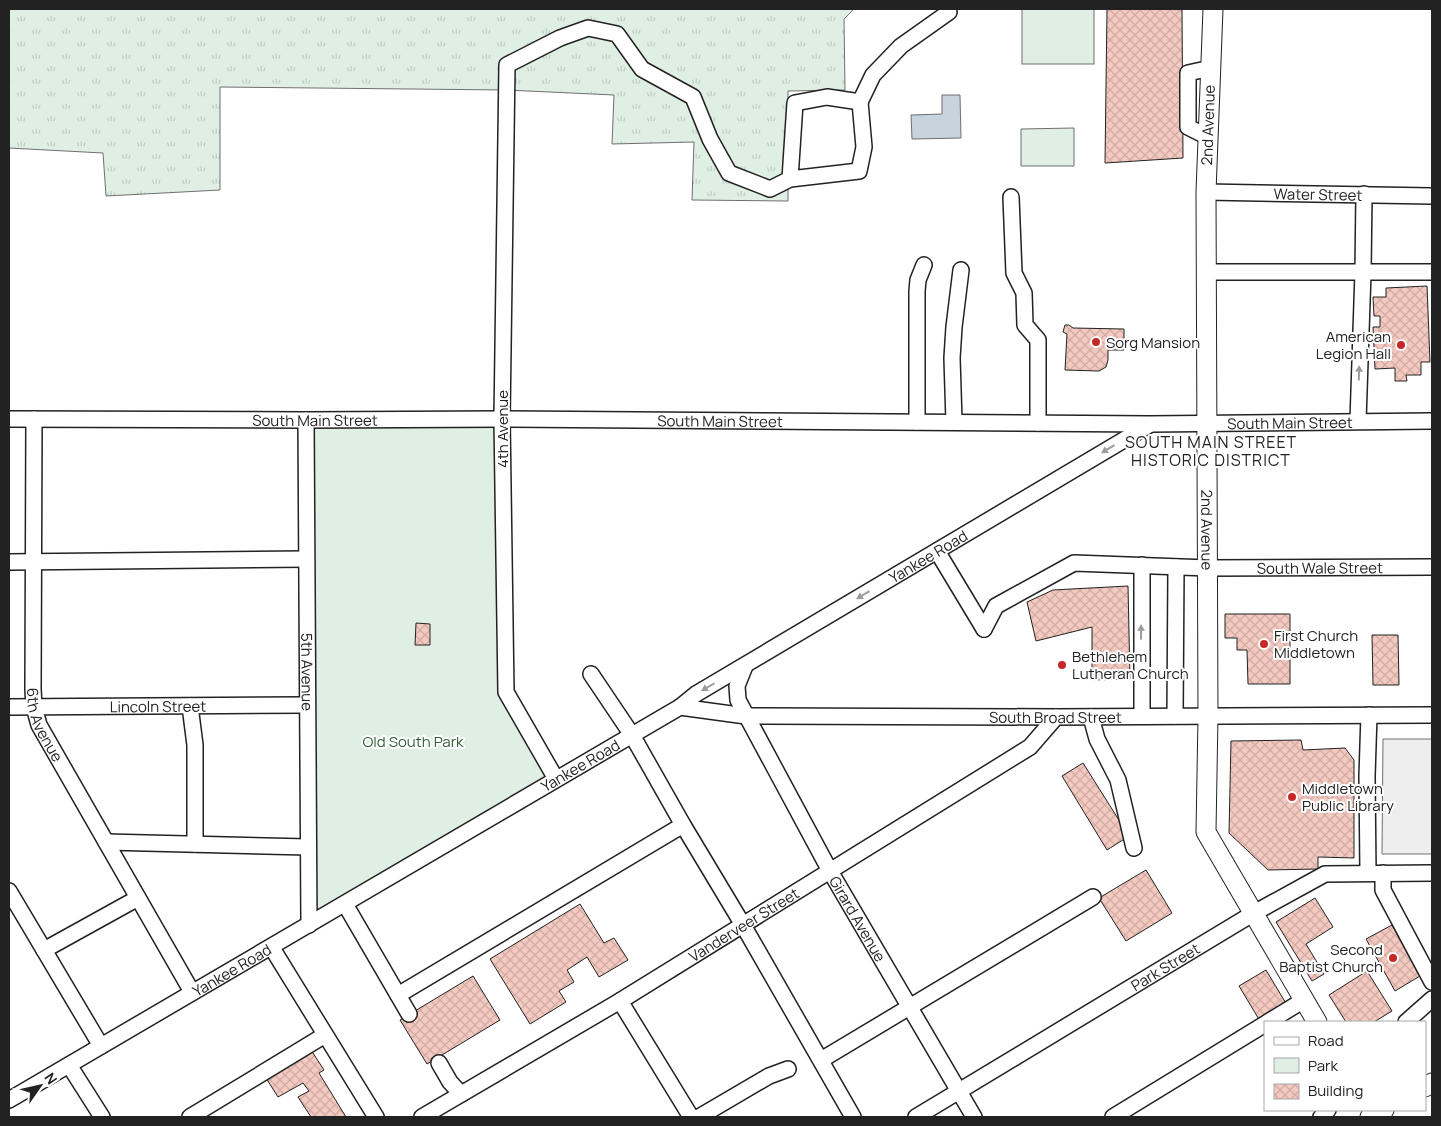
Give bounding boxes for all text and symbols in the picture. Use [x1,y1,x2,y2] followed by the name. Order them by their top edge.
[1196,84,1220,166] street label: 2nd Avenue
[1273,183,1363,205] street label: Water Street
[1316,326,1391,364] place label: American Legion Hall
[1106,332,1200,353] place label: Sorg Mansion
[1090,336,1102,348] marker: Sorg Mansion
[1395,339,1407,351] marker: American Legion Hall
[1356,364,1364,380] one-way arrow
[492,390,513,468] street label: 4th Avenue
[252,409,378,431] street label: South Main Street
[657,410,783,432] street label: South Main Street
[1227,411,1353,434] street label: South Main Street
[1125,431,1297,471] district label: SOUTH MAIN STREET HISTORIC DISTRICT
[1101,444,1115,453] one-way arrow
[1197,489,1218,570] street label: 2nd Avenue
[885,525,971,588] street label: Yankee Road
[1257,557,1383,578] street label: South Wale Street
[857,591,870,600] one-way arrow
[1137,624,1145,640] one-way arrow
[1274,625,1358,663] place label: First Church Middletown
[297,633,318,711] street label: 5th Avenue
[1258,638,1270,650] marker: First Church Middletown
[1072,646,1189,684] place label: Bethlehem Lutheran Church
[1056,659,1068,671] marker: Bethlehem Lutheran Church
[702,682,715,691] one-way arrow
[22,687,68,766] street label: 6th Avenue
[110,695,206,717] street label: Lincoln Street
[989,706,1122,728] street label: South Broad Street
[362,731,464,752] park label: Old South Park
[537,734,623,796] street label: Yankee Road
[1302,778,1394,816] place label: Middletown Public Library
[1286,791,1298,803] marker: Middletown Public Library
[825,872,891,966] street label: Girard Avenue
[685,882,803,966] street label: Vanderveer Street
[1127,938,1204,996] street label: Park Street
[189,939,275,1001] street label: Yankee Road
[1279,939,1383,977] place label: Second Baptist Church
[1387,952,1399,964] marker: Second Baptist Church
[1264,1021,1426,1111] legend
[1308,1030,1344,1051] text: Road
[1308,1055,1338,1076] text: Park
[15,1061,65,1111] north arrow
[41,1069,62,1088] text: N
[1308,1080,1363,1101] text: Building

